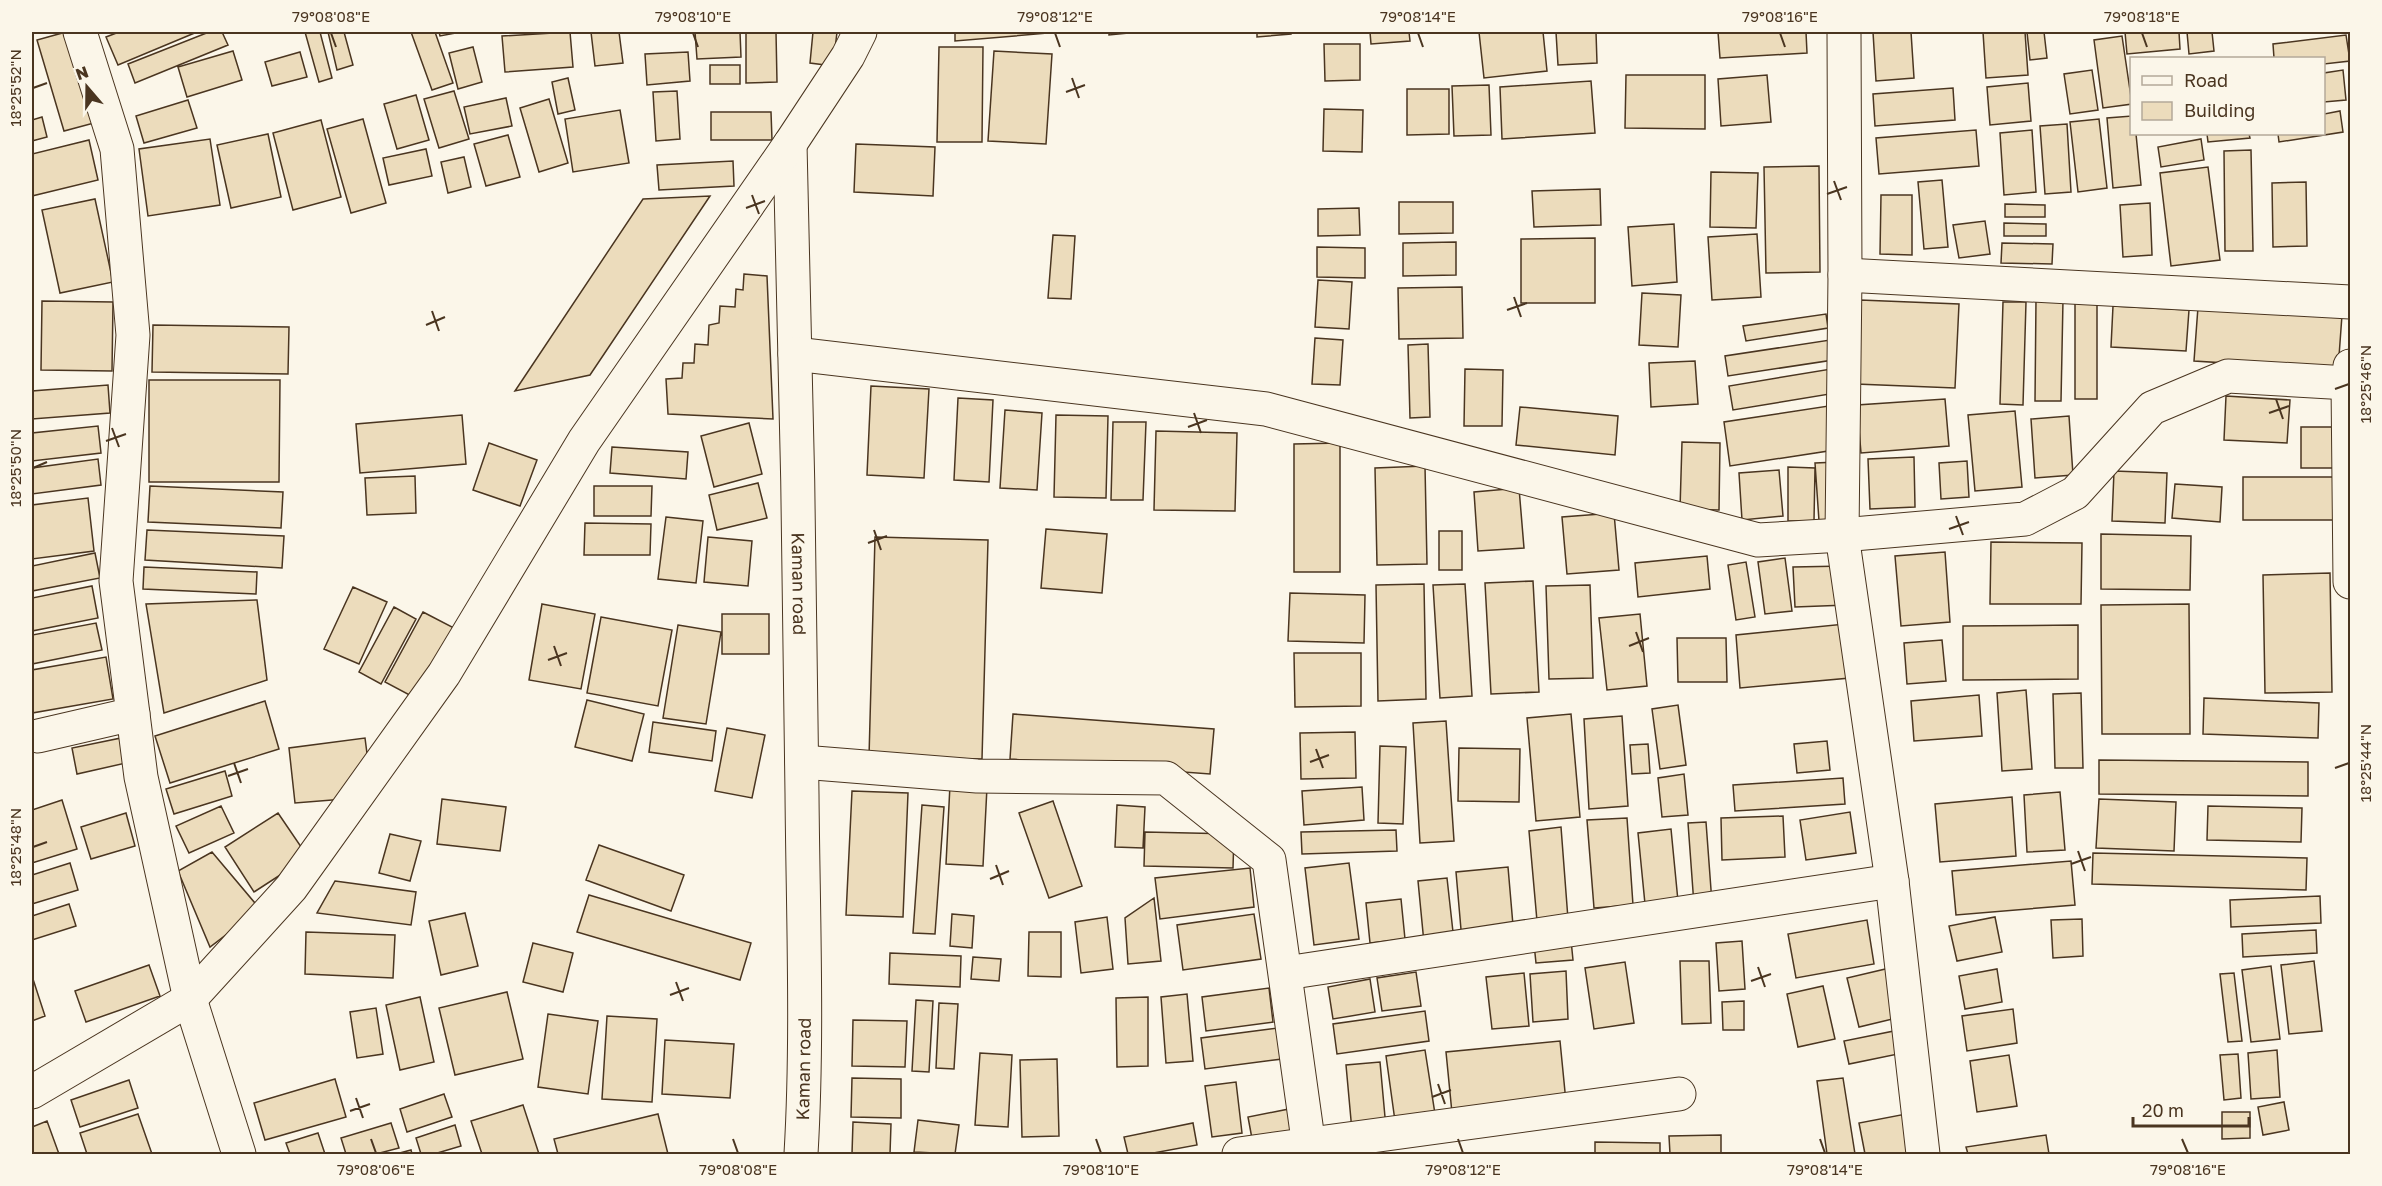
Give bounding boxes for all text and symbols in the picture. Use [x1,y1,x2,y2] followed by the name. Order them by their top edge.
[292,7,370,25] text: 79°08'08"E
[655,7,731,25] text: 79°08'10"E
[1017,7,1093,25] text: 79°08'12"E
[1380,7,1456,25] text: 79°08'14"E
[1742,7,1818,25] text: 79°08'16"E
[2104,7,2180,25] text: 79°08'18"E
[6,49,24,127] text: 18°25'52"N
[57,57,117,117] north arrow
[2130,57,2325,135] legend
[73,61,91,84] text: N
[2184,69,2228,91] text: Road
[2184,99,2255,121] text: Building
[2356,345,2374,423] text: 18°25'46"N
[6,429,24,507] text: 18°25'50"N
[788,532,811,635] street label: Kaman road
[2356,724,2374,802] text: 18°25'44"N
[6,808,24,886] text: 18°25'48"N
[791,1017,815,1121] street label: Kaman road
[2133,1090,2248,1128] scale bar
[2142,1099,2184,1121] text: 20 m
[337,1160,415,1178] text: 79°08'06"E
[699,1160,777,1178] text: 79°08'08"E
[1063,1160,1139,1178] text: 79°08'10"E
[1425,1160,1501,1178] text: 79°08'12"E
[1787,1160,1863,1178] text: 79°08'14"E
[2150,1160,2226,1178] text: 79°08'16"E

